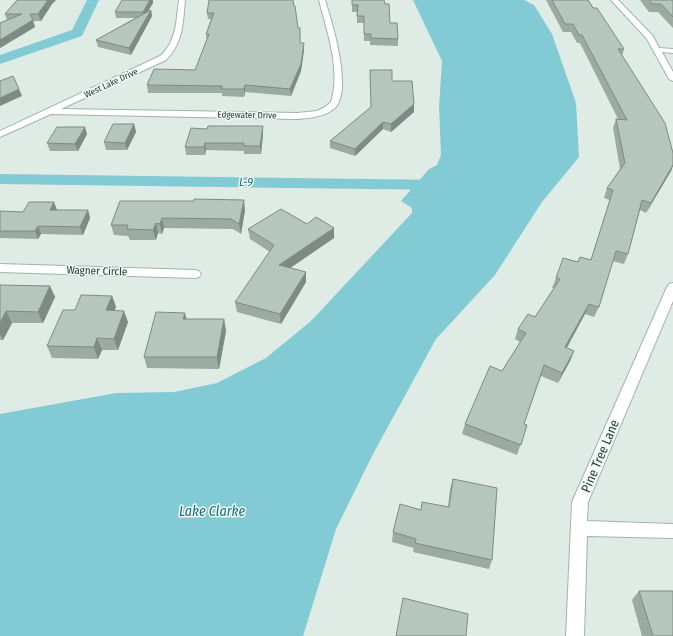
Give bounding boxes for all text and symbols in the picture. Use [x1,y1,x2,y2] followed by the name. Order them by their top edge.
[83,66,140,100] street label: West Lake Drive
[217,109,277,121] street label: Edgewater Drive
[239,175,253,189] water label: L-9
[66,263,128,279] street label: Wagner Circle
[578,417,622,495] street label: Pine Tree Lane
[179,503,245,520] water label: Lake Clarke

